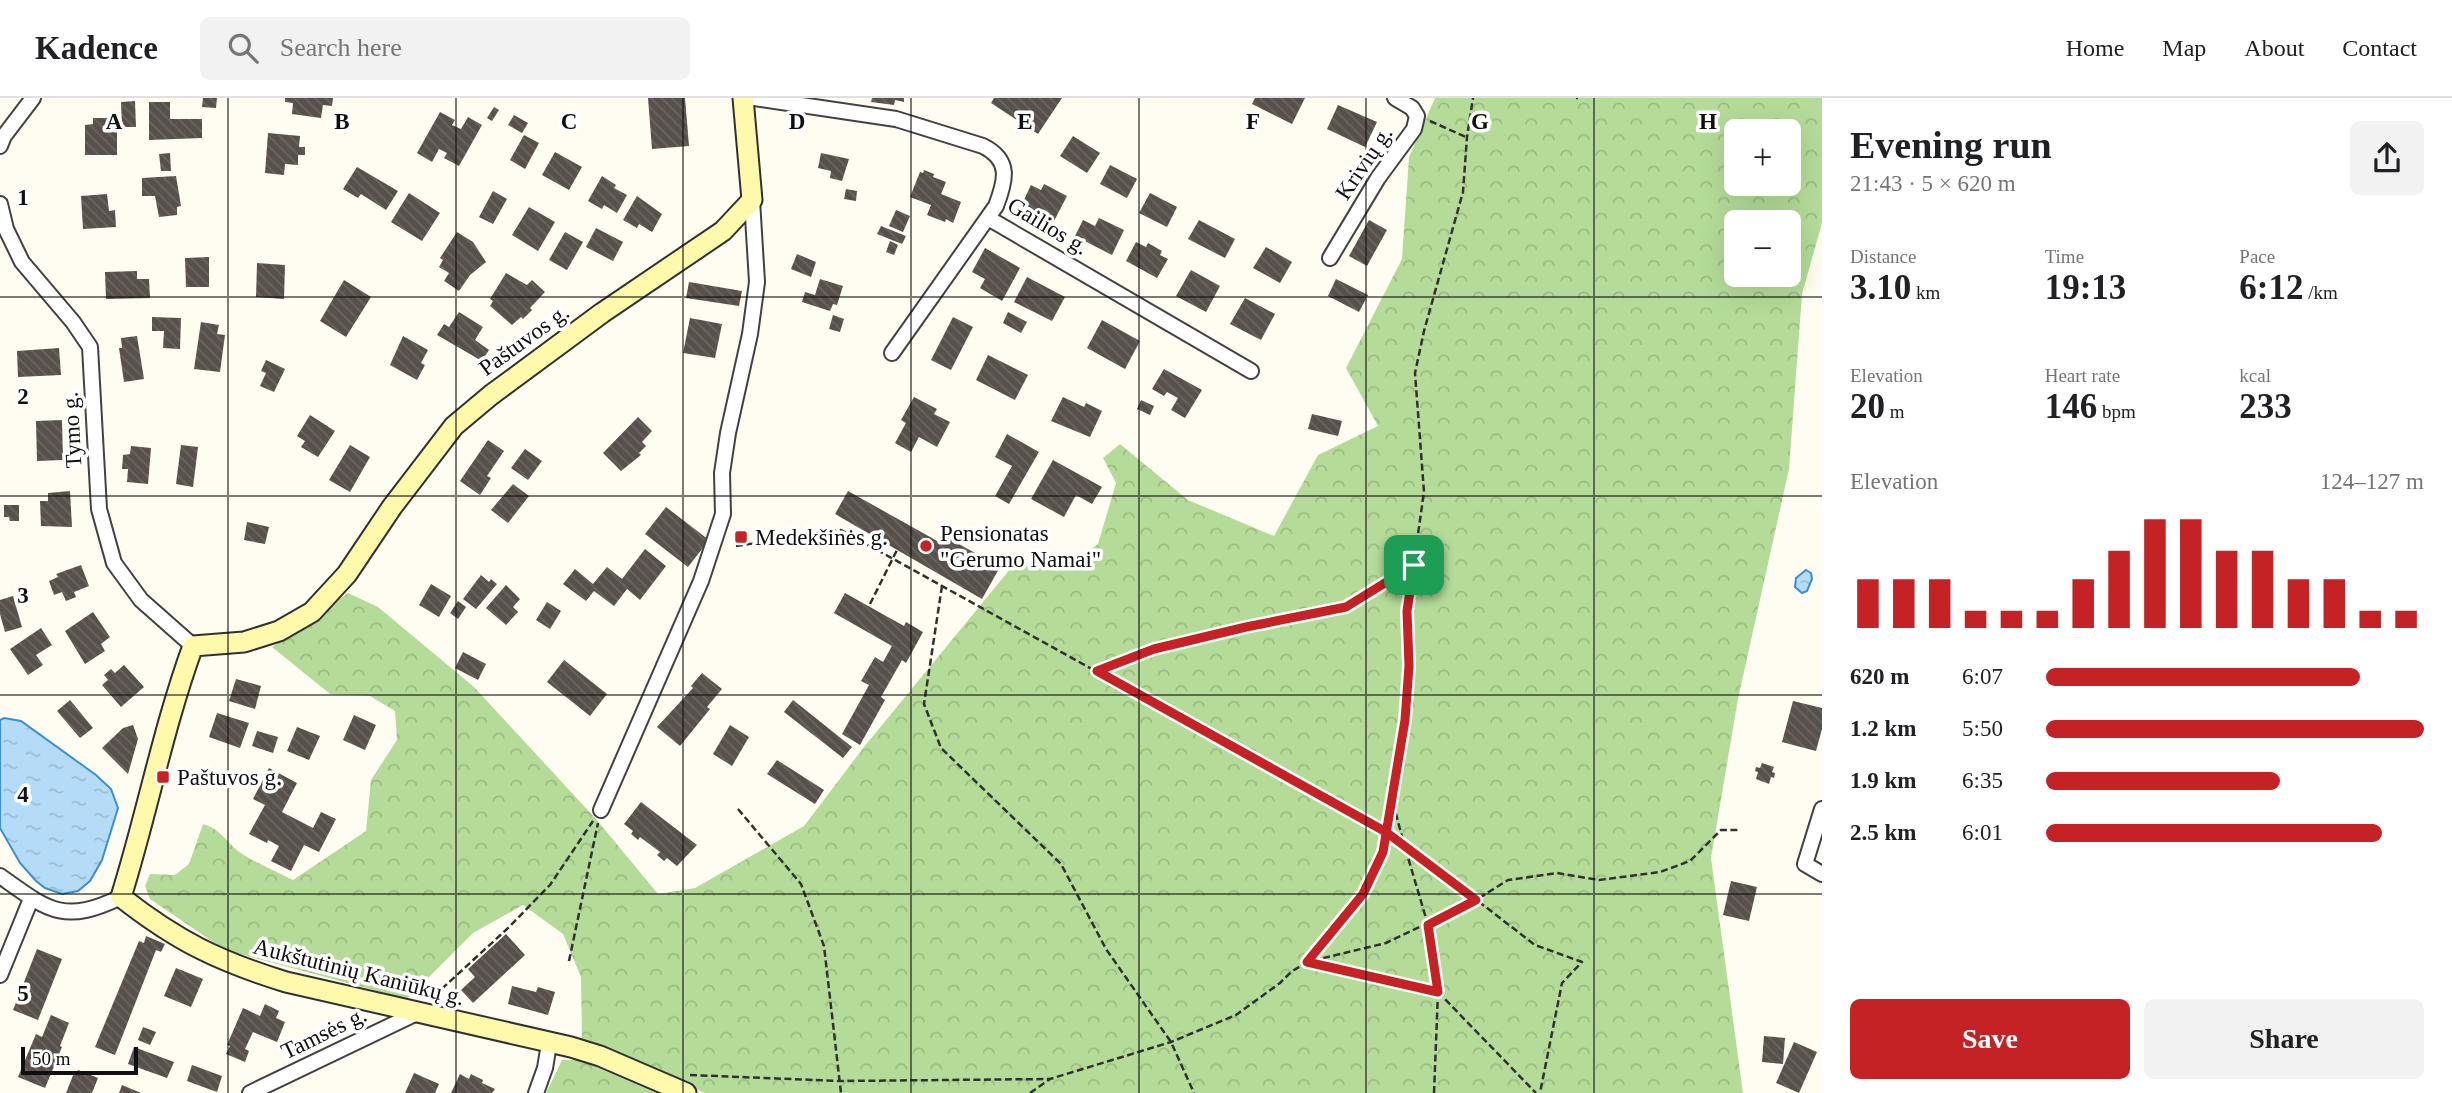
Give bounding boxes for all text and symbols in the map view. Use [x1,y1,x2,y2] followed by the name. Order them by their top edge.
[200,17,690,80] search box
[224,29,262,67] icon: search
[35,30,158,66] text: Kadence
[280,33,402,62] text: Search here
[2066,35,2124,61] text: Home
[2162,35,2206,61] text: Map
[2244,35,2304,61] text: About
[2342,35,2417,61] text: Contact
[106,109,123,134] text: A
[334,109,350,134] text: B
[561,109,577,134] text: C
[789,109,805,134] text: D
[1017,109,1033,134] text: E
[1246,109,1260,134] text: F
[1471,109,1489,134] text: G
[1699,109,1717,134] text: H
[1724,119,1801,287] map controls
[1724,119,1801,196] button: +
[2350,121,2424,195] button: share
[1330,122,1398,204] street label: Krivių g.
[1850,124,2052,166] text: Evening run
[1850,171,2016,196] text: 21:43 · 5 × 620 m
[17,185,29,210] text: 1
[1003,192,1093,260] street label: Gailios g.
[1724,210,1801,287] button: −
[1850,246,1916,267] text: Distance
[2045,246,2084,267] text: Time
[2239,246,2275,267] text: Pace
[1850,268,1911,307] text: 3.10
[2045,268,2126,307] text: 19:13
[2239,268,2303,307] text: 6:12
[1911,282,1940,303] text: km
[2303,282,2338,303] text: /km
[474,299,574,381] street label: Paštuvos g.
[1850,365,1923,386] text: Elevation
[2045,365,2120,386] text: Heart rate
[2239,365,2271,386] text: kcal
[17,384,29,409] text: 2
[1850,387,1885,426] text: 20
[2045,387,2097,426] text: 146
[2239,387,2292,426] text: 233
[58,391,86,469] street label: Tymo g.
[1885,401,1905,422] text: m
[2097,401,2136,422] text: bpm
[1850,469,1938,494] text: Elevation
[2320,469,2424,494] text: 124–127 m
[940,521,1101,572] place label: Pensionatas "Gerumo Namai"
[755,525,888,550] place label: Medekšinės g.
[733,529,749,545] marker: Medekšinės g.
[1384,535,1444,595] pin
[918,538,934,554] marker: Pensionatas "Gerumo Namai"
[1395,546,1433,584] icon: arrive
[17,583,29,608] text: 3
[1850,664,1909,689] text: 620 m
[1962,664,2003,689] text: 6:07
[1850,716,1916,741] text: 1.2 km
[1962,716,2003,741] text: 5:50
[177,765,282,790] place label: Paštuvos g.
[1850,768,1916,793] text: 1.9 km
[1962,768,2003,793] text: 6:35
[155,769,171,785] marker: Paštuvos g.
[17,782,29,807] text: 4
[1850,820,1916,845] text: 2.5 km
[1962,820,2003,845] text: 6:01
[251,934,467,1010] street label: Aukštutinių Kaniūkų g.
[17,981,29,1006] text: 5
[1850,999,2130,1079] button: Save
[2144,999,2424,1079] button: Share
[277,1002,371,1064] street label: Tamsės g.
[21,1044,138,1076] scale bar
[32,1048,71,1069] text: 50 m

